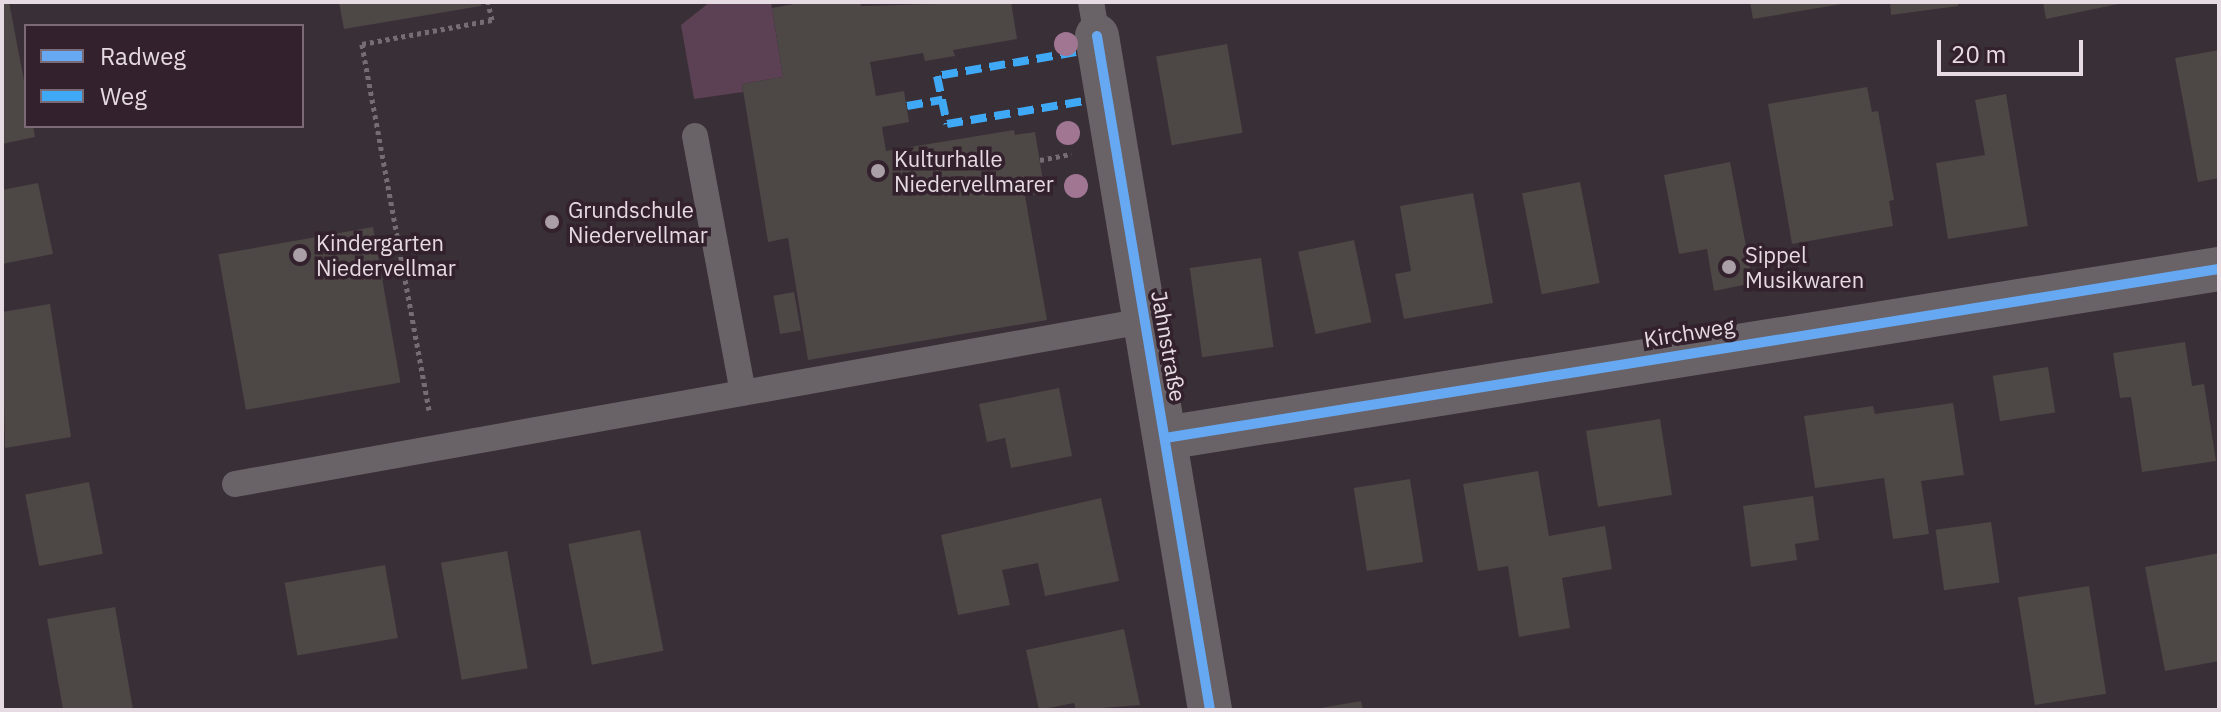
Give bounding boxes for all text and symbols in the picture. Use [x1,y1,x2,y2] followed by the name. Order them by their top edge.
[24,24,304,128] legend
[1941,24,2087,74] scale bar
[1951,38,2006,70] text: 20 m
[100,40,186,72] text: Radweg
[100,80,147,112] text: Weg
[894,145,1054,196] place label: Kulturhalle Niedervellmarer
[869,162,887,180] marker: Kulturhalle Niedervellmarer
[568,196,708,248] place label: Grundschule Niedervellmar
[543,213,561,231] marker: Grundschule Niedervellmar
[316,229,456,280] place label: Kindergarten Niedervellmar
[1745,241,1864,292] place label: Sippel Musikwaren
[291,246,309,264] marker: Kindergarten Niedervellmar
[1720,258,1738,276] marker: Sippel Musikwaren
[1146,288,1192,404] street label: Jahnstraße
[1642,312,1736,352] street label: Kirchweg

